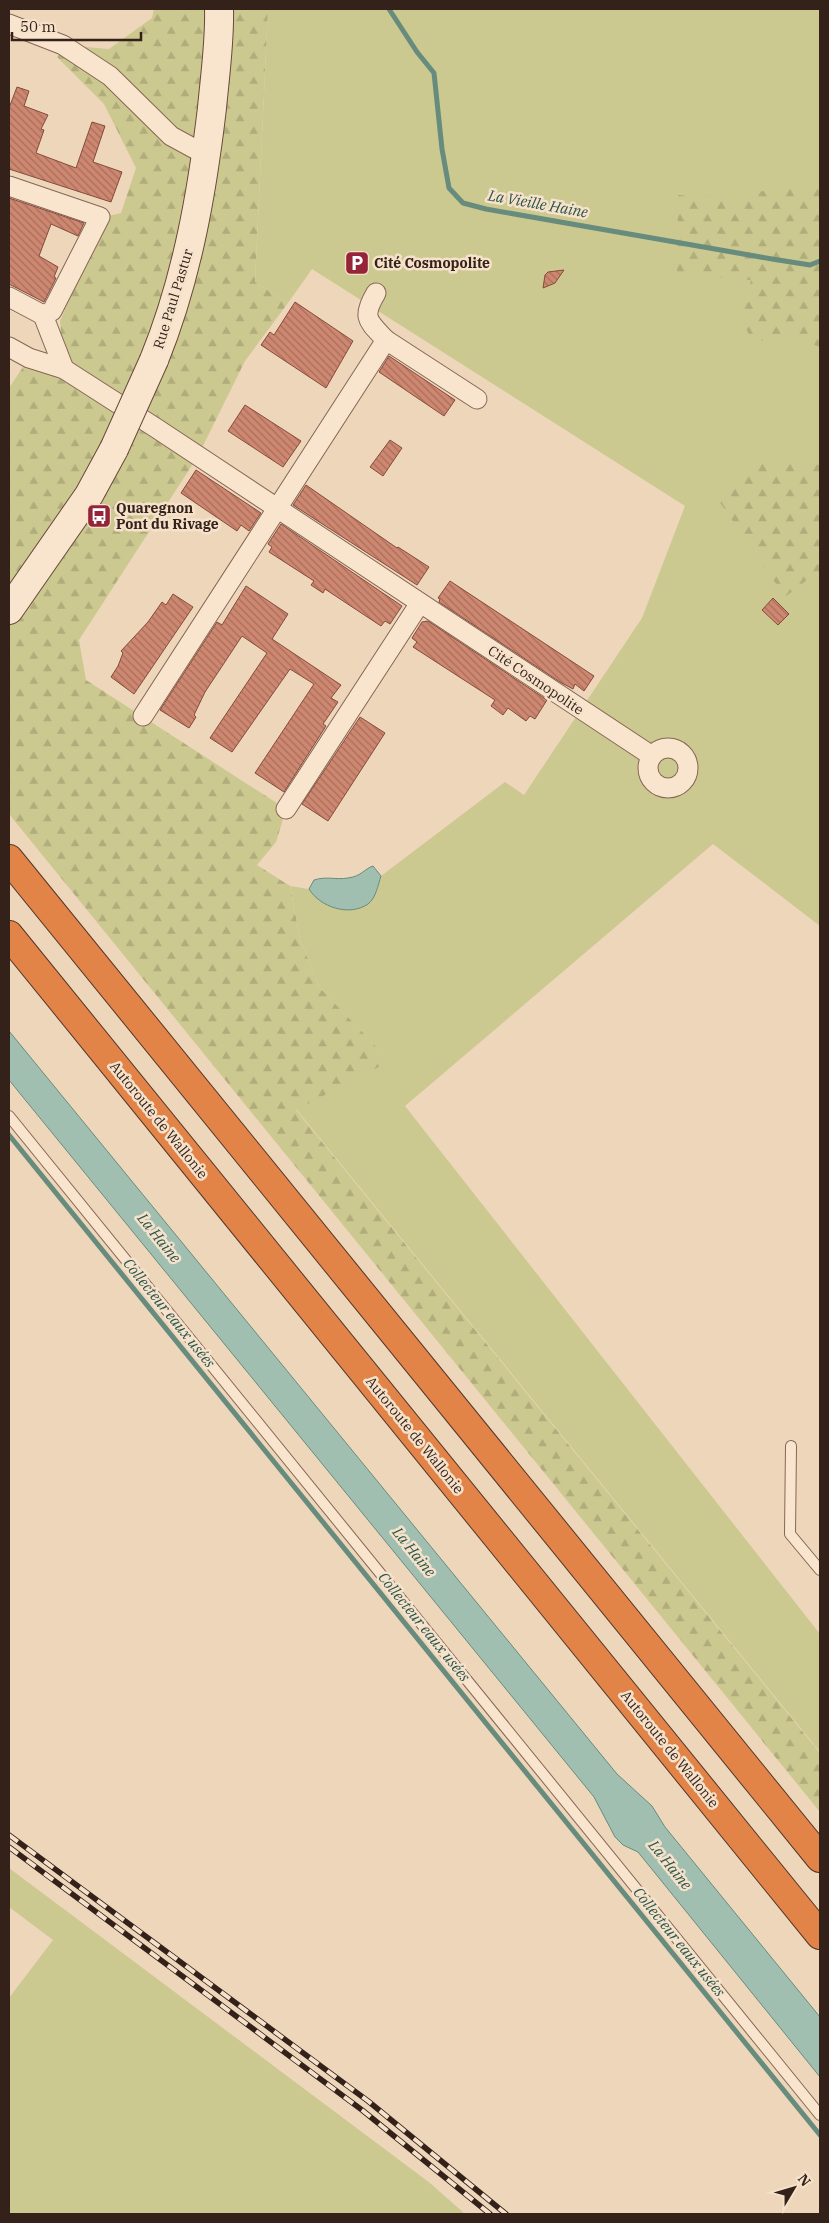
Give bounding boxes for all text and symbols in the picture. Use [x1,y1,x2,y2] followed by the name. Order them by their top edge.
[12,10,141,42] scale bar
[20,17,56,36] text: 50 m
[486,185,590,222] water label: La Vieille Haine
[149,246,197,351] street label: Rue Paul Pastur
[344,250,370,276] parking icon: Cité Cosmopolite
[374,254,490,272] place label: Cité Cosmopolite
[116,499,219,533] place label: Quaregnon Pont du Rivage
[86,503,112,529] bus stop icon: Quaregnon Pont du Rivage
[485,641,587,719] street label: Cité Cosmopolite
[106,1058,212,1182] street label: Autoroute de Wallonie
[133,1208,185,1266] water label: La Haine
[119,1254,220,1372] water label: Collecteur eaux usées
[362,1373,468,1497] street label: Autoroute de Wallonie
[388,1522,440,1580] water label: La Haine
[374,1568,475,1686] water label: Collecteur eaux usées
[617,1687,723,1811] street label: Autoroute de Wallonie
[644,1835,696,1893] water label: La Haine
[629,1883,730,2001] water label: Collecteur eaux usées
[769,2163,819,2213] north arrow
[794,2170,815,2190] text: N

